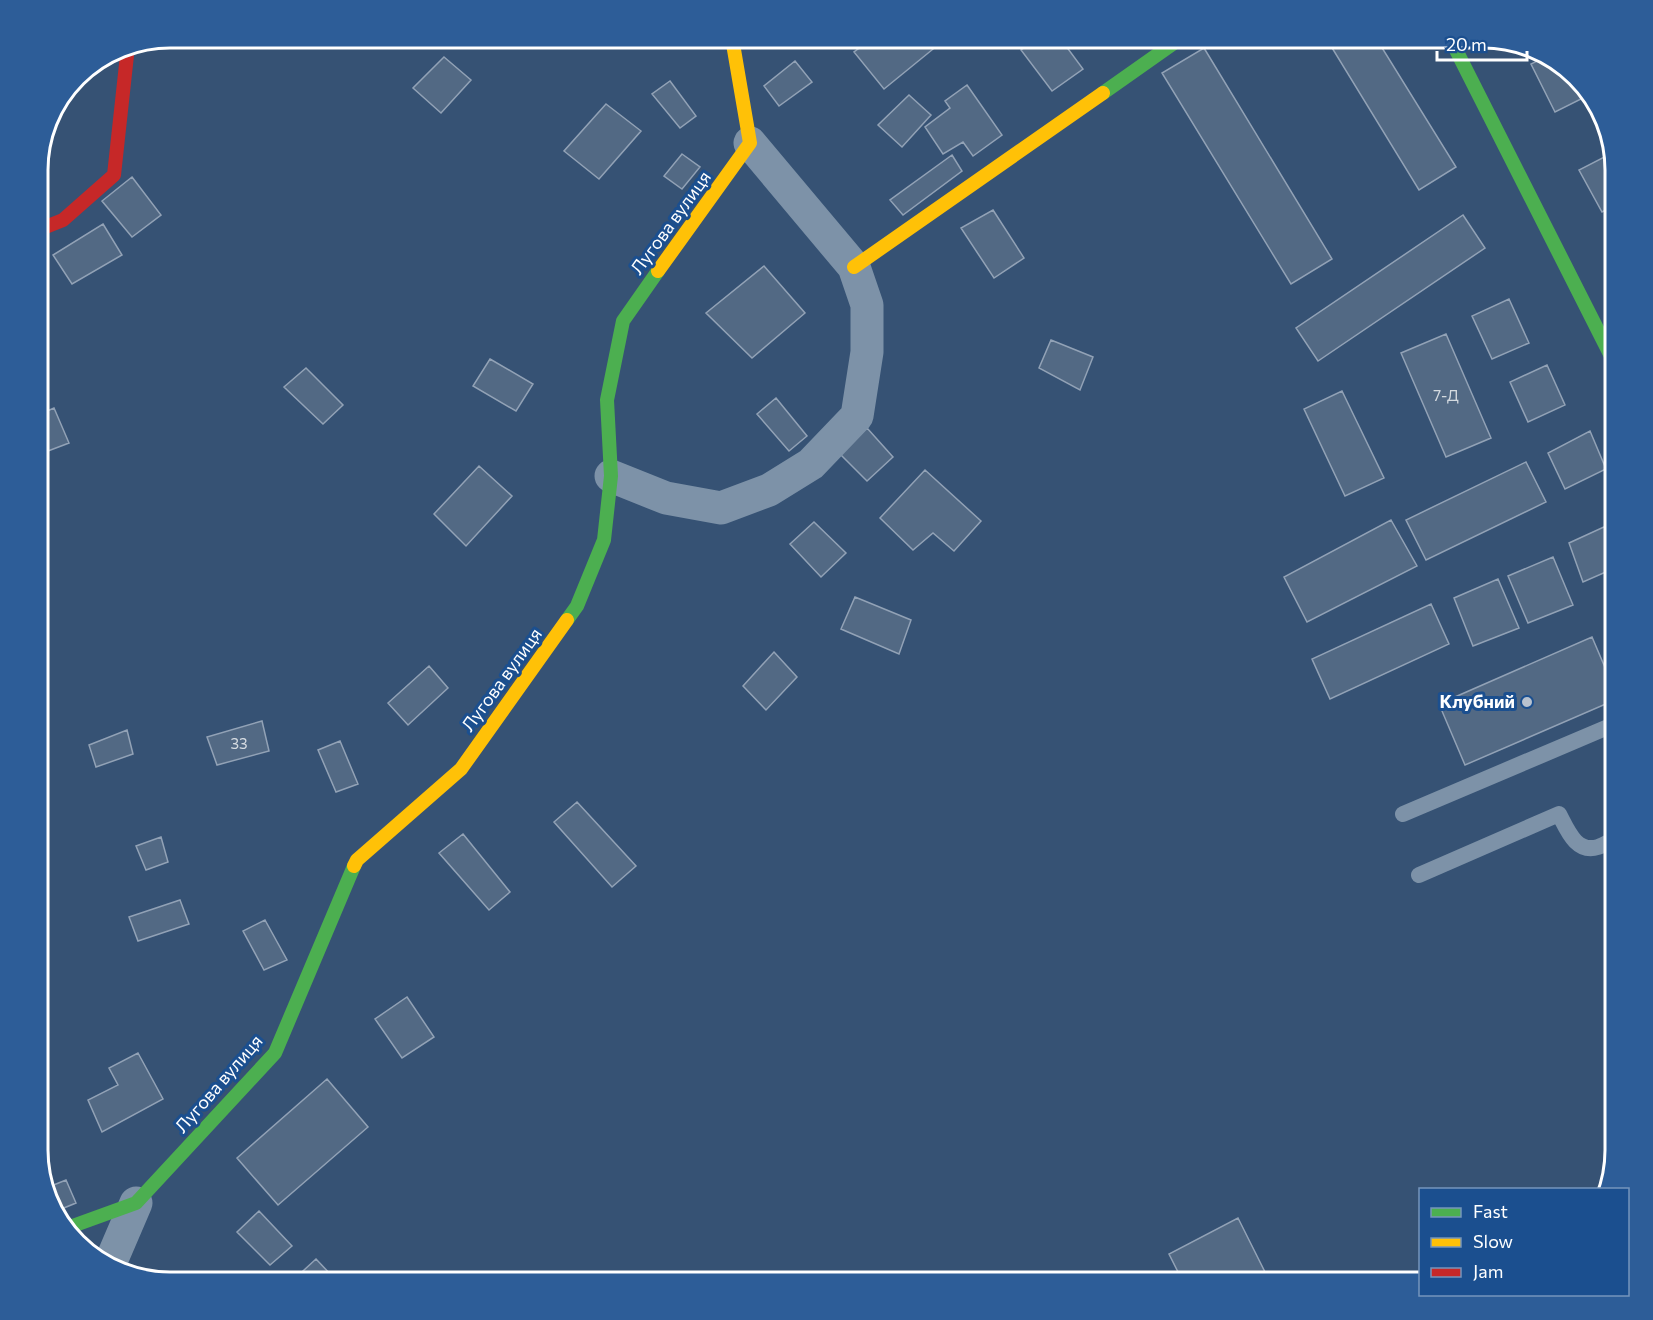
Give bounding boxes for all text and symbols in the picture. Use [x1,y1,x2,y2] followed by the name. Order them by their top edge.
[1437,24,1527,62] scale bar
[1446,33,1487,55] text: 20 m
[625,166,715,278] street label: Лугова вулиця
[1433,386,1459,404] house number: 7-Д
[456,623,546,735] street label: Лугова вулиця
[1440,690,1515,712] place label: Клубний
[1520,695,1534,709] marker: Клубний
[230,734,248,752] house number: 33
[170,1030,267,1137] street label: Лугова вулиця
[1419,1188,1629,1296] legend
[1473,1200,1508,1222] text: Fast
[1473,1230,1513,1252] text: Slow
[1473,1260,1503,1282] text: Jam

